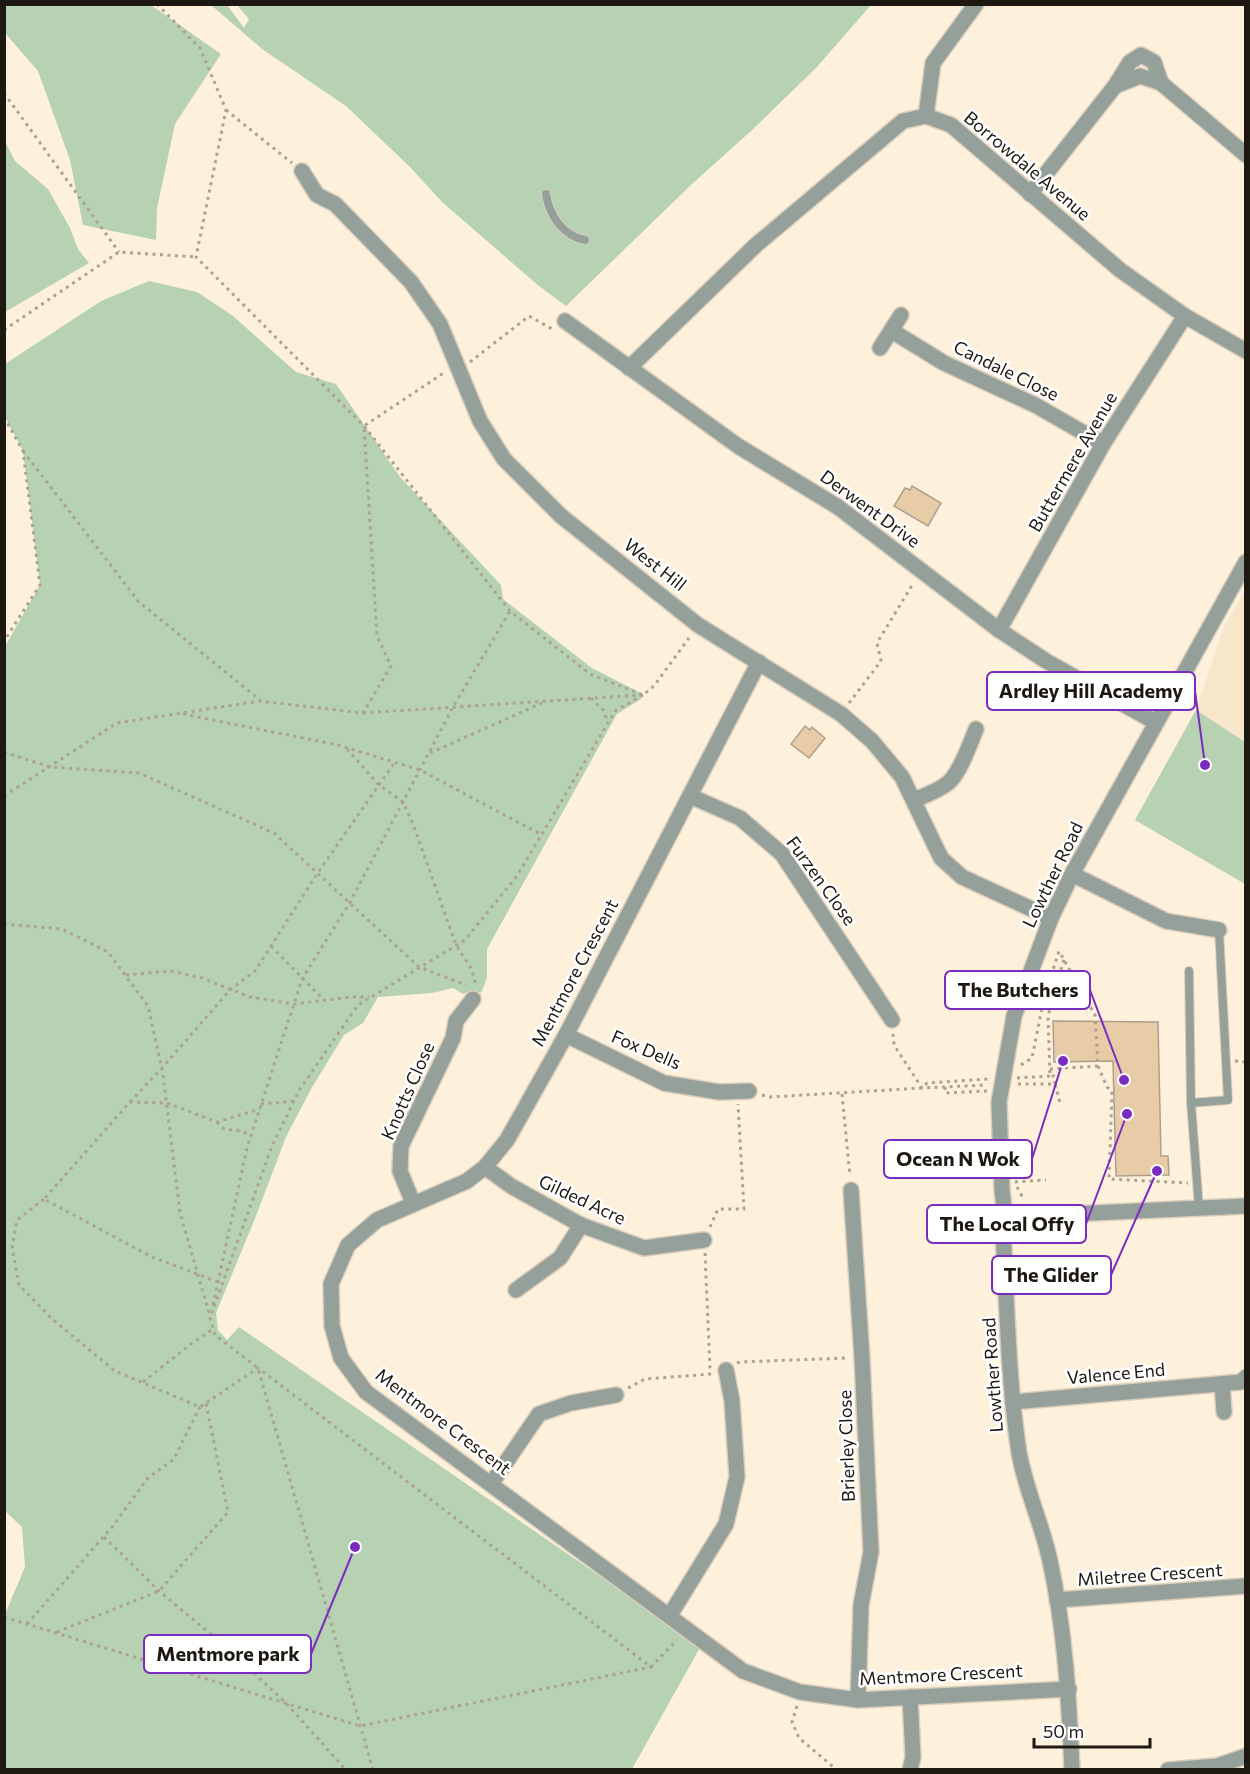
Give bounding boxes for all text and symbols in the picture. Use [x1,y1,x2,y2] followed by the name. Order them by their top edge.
[960,106,1095,225] street label: Borrowdale Avenue
[950,335,1063,405] street label: Candale Close
[1023,388,1121,535] street label: Buttermere Avenue
[816,465,925,552] street label: Derwent Drive
[620,533,691,595] street label: West Hill
[987,672,1195,710] callout: Ardley Hill Academy
[999,678,1183,702] text: Ardley Hill Academy
[1017,818,1087,931] street label: Lowther Road
[782,832,861,929] street label: Furzen Close
[526,895,622,1050] street label: Mentmore Crescent
[945,971,1090,1009] callout: The Butchers
[958,977,1078,1001] text: The Butchers
[608,1025,684,1074] street label: Fox Dells
[376,1038,438,1143] street label: Knotts Close
[884,1140,1032,1178] callout: Ocean N Wok
[896,1146,1021,1170] text: Ocean N Wok
[535,1169,629,1229] street label: Gilded Acre
[927,1205,1086,1243] callout: The Local Offy
[940,1211,1075,1235] text: The Local Offy
[992,1256,1111,1294] callout: The Glider
[1004,1262,1098,1286] text: The Glider
[977,1317,1007,1433] street label: Lowther Road
[1066,1358,1166,1388] street label: Valence End
[372,1363,516,1479] street label: Mentmore Crescent
[833,1390,859,1502] street label: Brierley Close
[1077,1558,1223,1590] street label: Miletree Crescent
[144,1635,311,1673] callout: Mentmore park
[156,1641,300,1665] text: Mentmore park
[859,1659,1023,1689] street label: Mentmore Crescent
[1034,1711,1150,1749] scale bar
[1043,1720,1084,1742] text: 50 m

